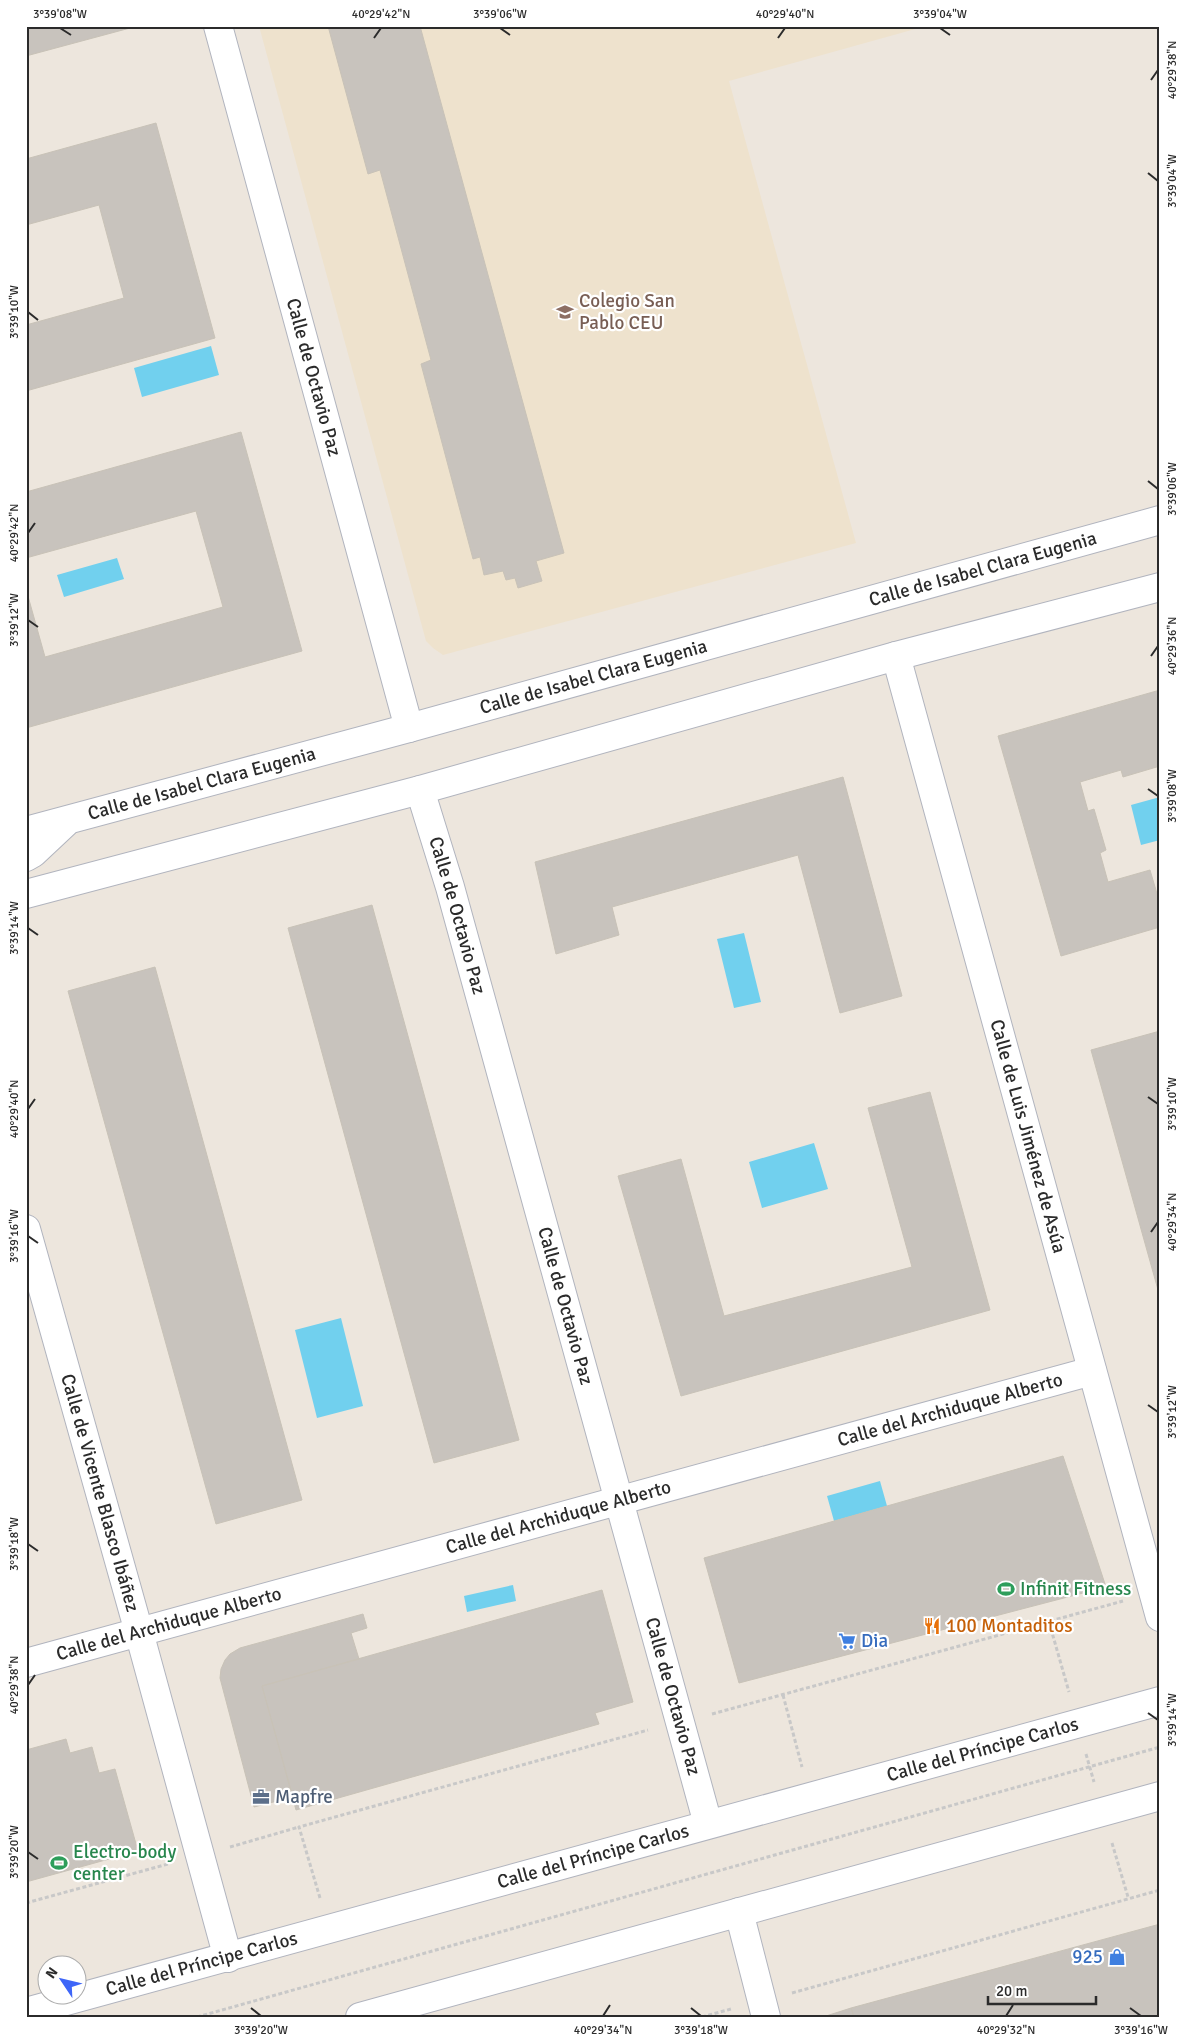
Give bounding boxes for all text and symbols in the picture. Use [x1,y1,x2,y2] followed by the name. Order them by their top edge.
[33,7,87,22] text: 3°39'08"W
[352,7,410,22] text: 40°29'42"N
[473,7,527,22] text: 3°39'06"W
[756,7,814,22] text: 40°29'40"N
[913,7,967,22] text: 3°39'04"W
[1165,41,1180,99] text: 40°29'38"N
[1165,154,1180,208] text: 3°39'04"W
[7,285,22,339] text: 3°39'10"W
[579,289,675,335] place label: Colegio San Pablo CEU
[281,296,347,459] street label: Calle de Octavio Paz
[555,302,575,322] school or university icon: Colegio San Pablo CEU
[1165,462,1180,516] text: 3°39'06"W
[7,504,22,562] text: 40°29'42"N
[866,526,1099,612] street label: Calle de Isabel Clara Eugenia
[7,593,22,647] text: 3°39'12"W
[1165,617,1180,675] text: 40°29'36"N
[477,634,710,720] street label: Calle de Isabel Clara Eugenia
[85,742,318,826] street label: Calle de Isabel Clara Eugenia
[1165,769,1180,823] text: 3°39'08"W
[423,834,491,997] street label: Calle de Octavio Paz
[7,901,22,955] text: 3°39'14"W
[984,1017,1071,1256] street label: Calle de Luis Jiménez de Asúa
[1165,1077,1180,1131] text: 3°39'10"W
[7,1080,22,1138] text: 40°29'40"N
[1165,1193,1180,1251] text: 40°29'34"N
[7,1209,22,1263] text: 3°39'16"W
[532,1224,599,1388] street label: Calle de Octavio Paz
[835,1368,1065,1452] street label: Calle del Archiduque Alberto
[55,1371,145,1614] street label: Calle de Vicente Blasco Ibáñez
[1165,1385,1180,1439] text: 3°39'12"W
[443,1475,674,1559] street label: Calle del Archiduque Alberto
[7,1517,22,1571] text: 3°39'18"W
[1020,1577,1131,1601] place label: Infinit Fitness
[996,1579,1016,1599] sports icon: Infinit Fitness
[53,1582,284,1666] street label: Calle del Archiduque Alberto
[946,1614,1072,1638] place label: 100 Montaditos
[640,1615,706,1778] street label: Calle de Octavio Paz
[922,1616,942,1636] restaurant icon: 100 Montaditos
[861,1629,888,1653] place label: Dia
[837,1631,857,1651] supermarket icon: Dia
[7,1656,22,1714] text: 40°29'38"N
[1165,1693,1180,1747] text: 3°39'14"W
[884,1712,1081,1787] street label: Calle del Príncipe Carlos
[275,1785,333,1809] place label: Mapfre
[251,1787,271,1807] office icon: Mapfre
[494,1819,692,1894] street label: Calle del Príncipe Carlos
[7,1825,22,1879] text: 3°39'20"W
[73,1840,176,1886] place label: Electro-body center
[49,1853,69,1873] sports icon: Electro-body center
[103,1926,300,2002] street label: Calle del Príncipe Carlos
[1072,1945,1103,1969] place label: 925
[1107,1947,1127,1967] shop icon: 925
[38,1956,88,2006] north arrow
[42,1964,62,1982] text: N
[988,1973,1096,2005] scale bar
[996,1982,1027,2000] text: 20 m
[234,2023,288,2038] text: 3°39'20"W
[574,2023,632,2038] text: 40°29'34"N
[674,2023,728,2038] text: 3°39'18"W
[977,2023,1035,2038] text: 40°29'32"N
[1114,2023,1168,2038] text: 3°39'16"W

